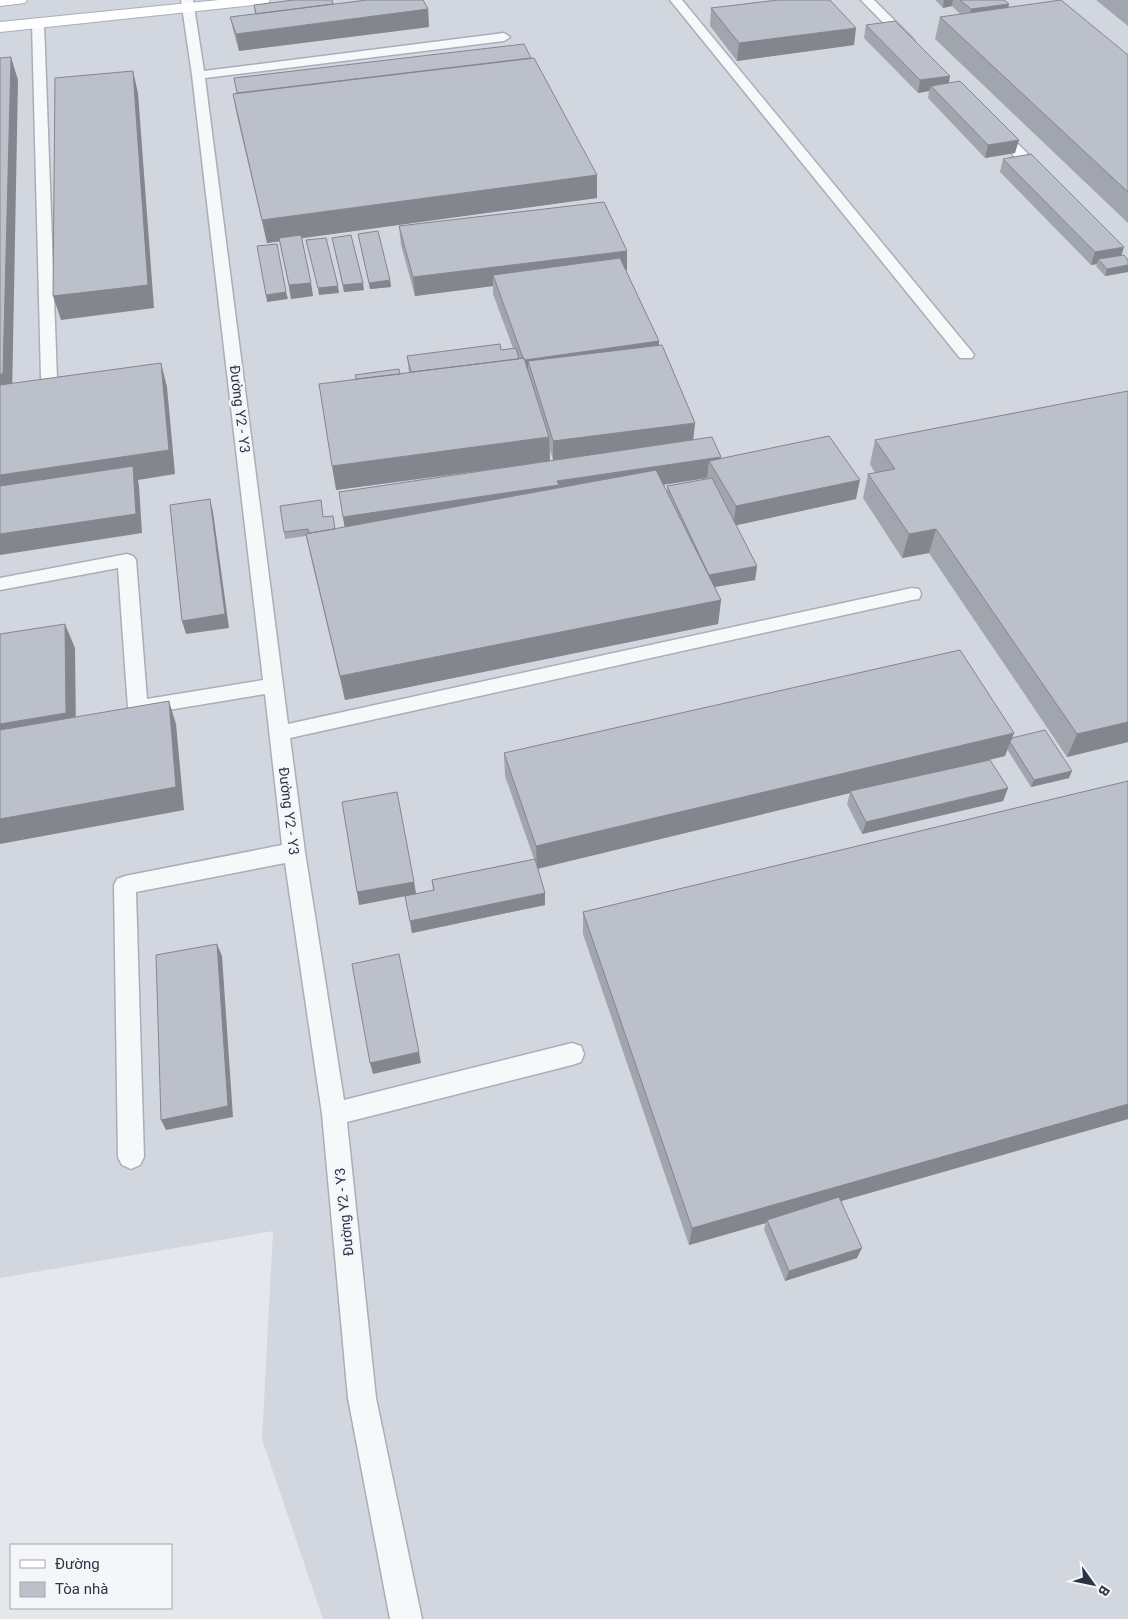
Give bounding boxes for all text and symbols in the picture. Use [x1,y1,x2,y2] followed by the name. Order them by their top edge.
[227,364,253,454] street label: Đường Y2 - Y3
[276,766,302,856] street label: Đường Y2 - Y3
[331,1167,357,1257] street label: Đường Y2 - Y3
[10,1544,172,1609] legend
[55,1555,100,1573] text: Đường
[1068,1559,1118,1609] north arrow
[55,1580,108,1598] text: Tòa nhà
[1095,1583,1113,1599] text: B

